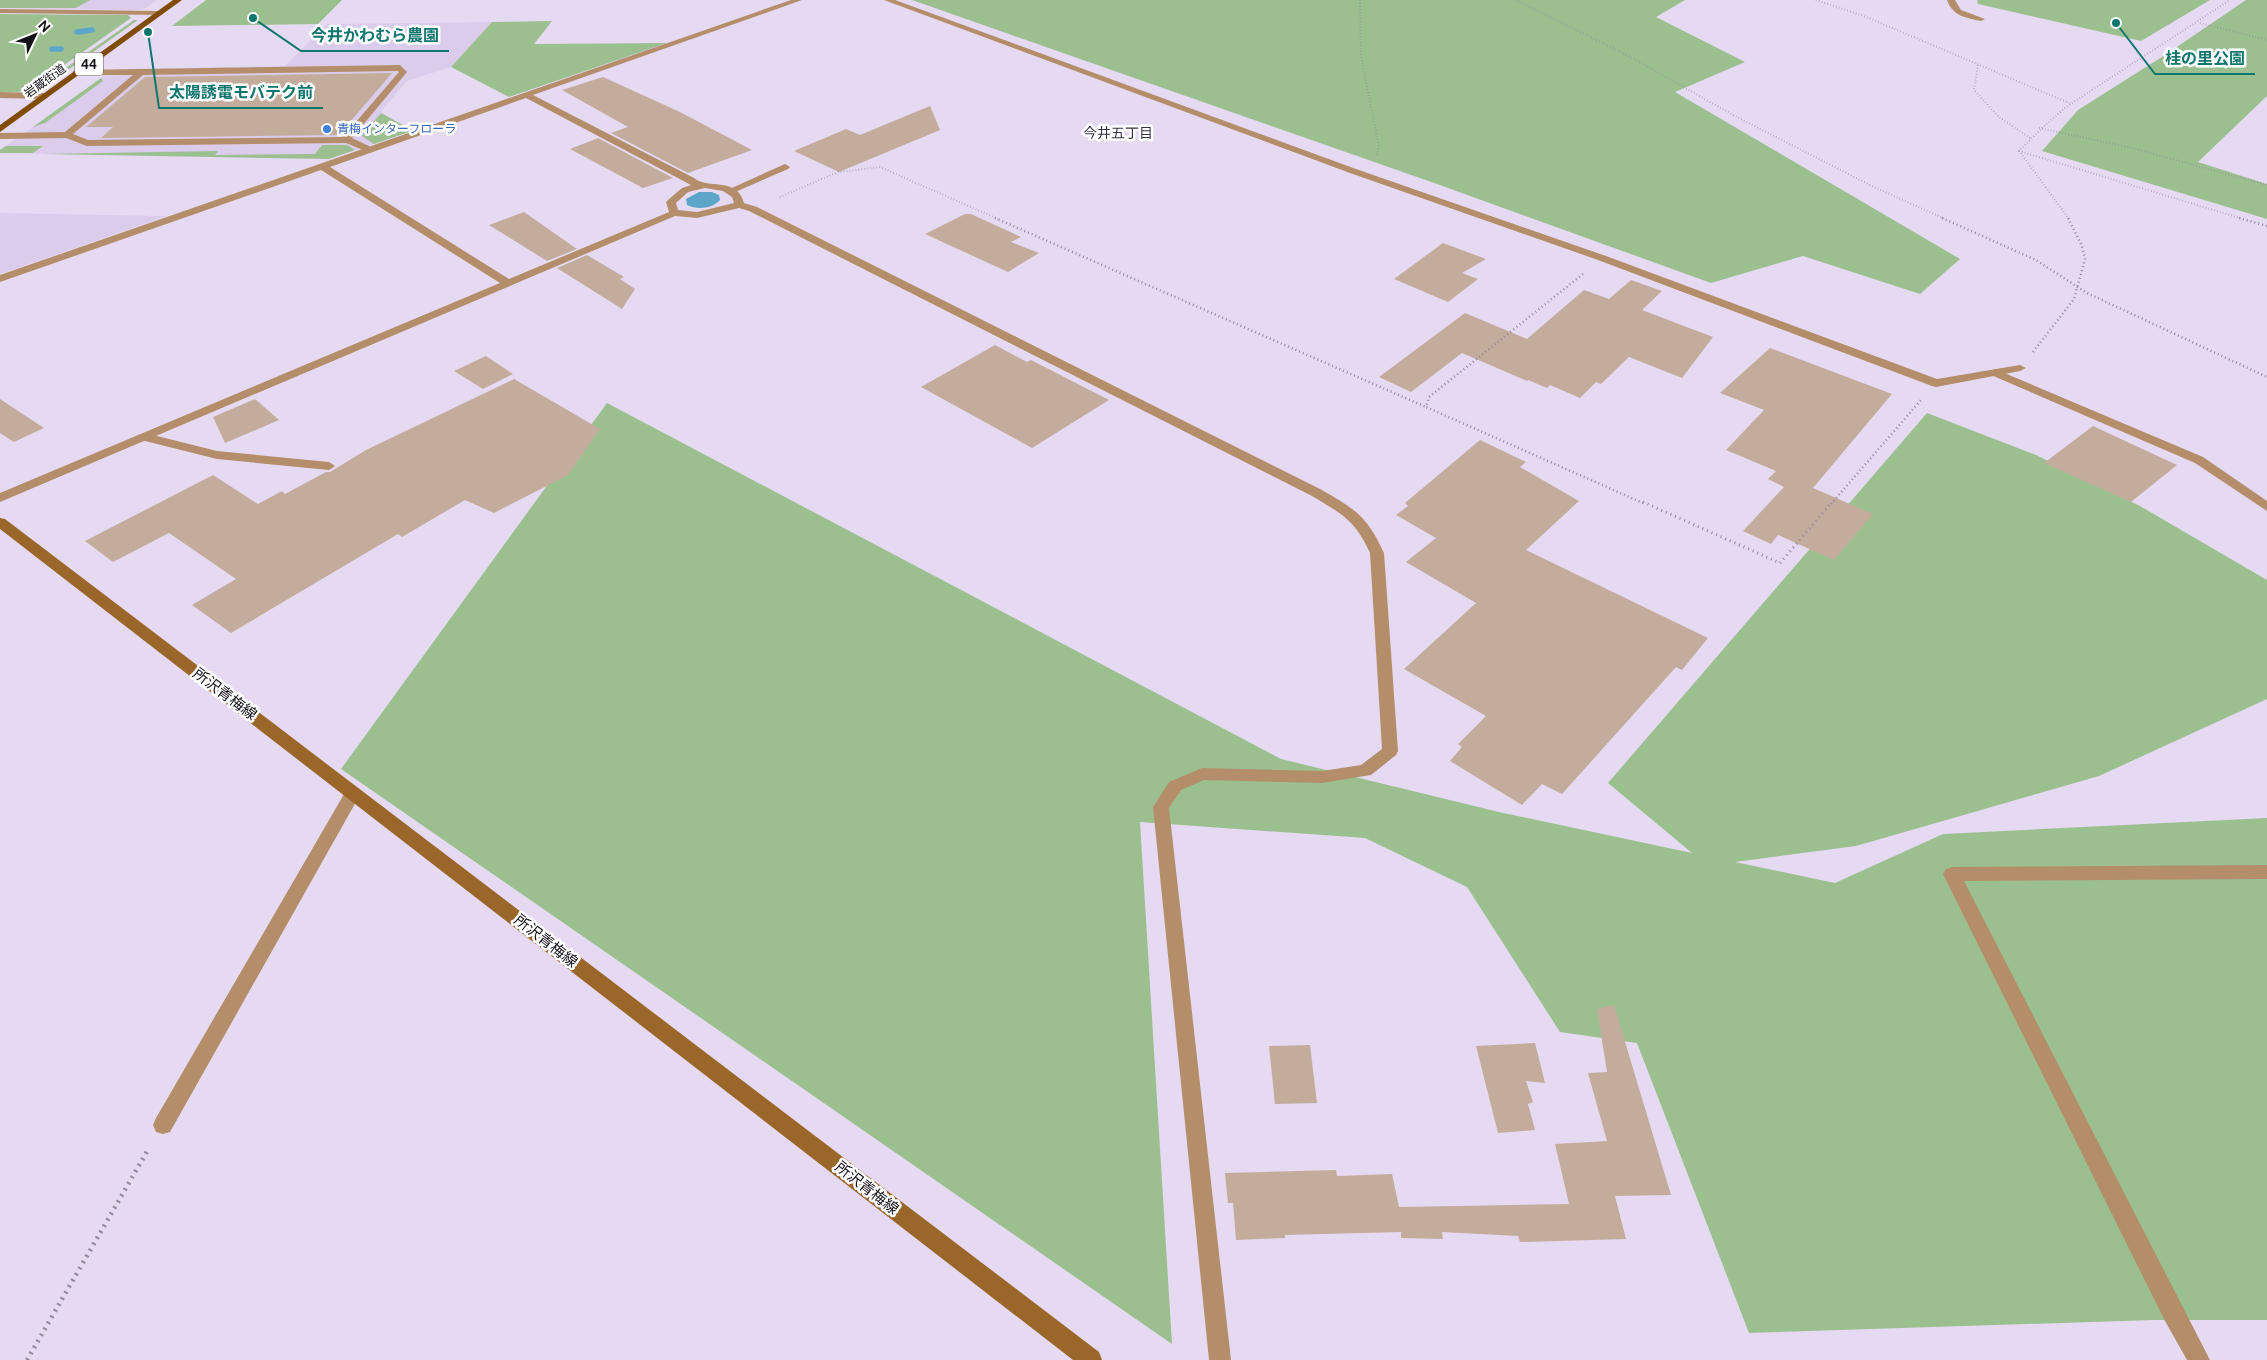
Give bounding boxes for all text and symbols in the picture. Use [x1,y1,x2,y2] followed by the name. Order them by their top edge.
[10,10,60,60] north arrow
[35,17,54,35] text: N
[301,20,449,51] callout: 今井かわむら農園
[311,26,439,44] text: 今井かわむら農園
[2155,43,2255,74] callout: 桂の里公園
[2165,49,2245,67] text: 桂の里公園
[75,52,103,76] road number: 44
[21,61,68,100] street label: 岩蔵街道
[159,77,323,108] callout: 太陽誘電モバテク前
[169,83,313,101] text: 太陽誘電モバテク前
[337,122,456,135] place label: 青梅インターフローラ
[321,123,333,135] marker: 青梅インターフローラ
[1083,125,1153,141] district label: 今井五丁目
[190,664,260,723] street label: 所沢青梅線
[512,911,581,970] street label: 所沢青梅線
[833,1158,902,1217] street label: 所沢青梅線

